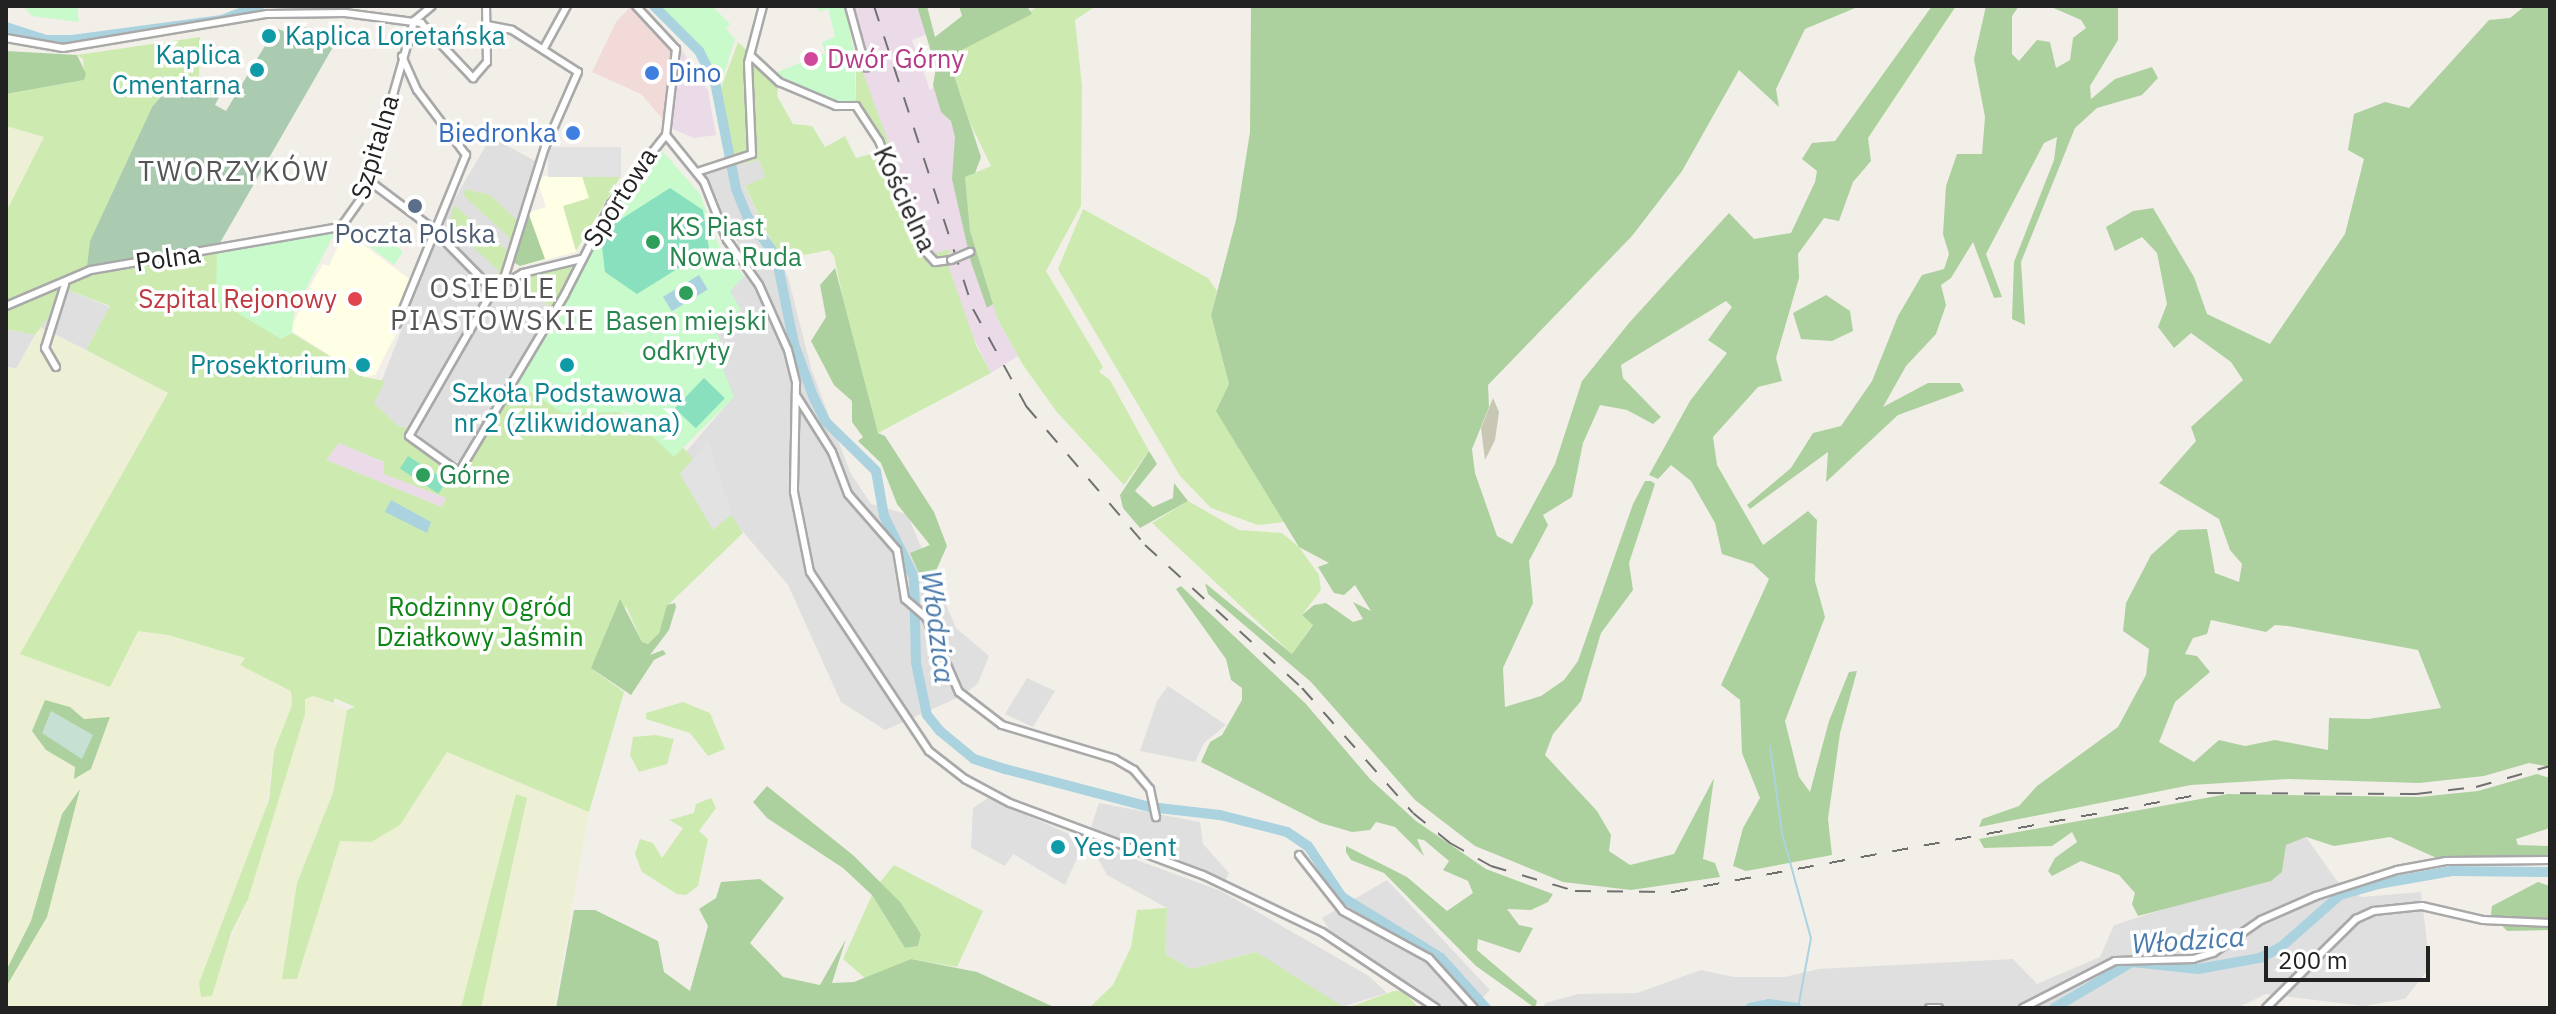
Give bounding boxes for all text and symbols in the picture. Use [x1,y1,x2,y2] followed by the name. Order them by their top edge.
[285,20,506,52] place label: Kaplica Loretańska
[260,27,278,45] marker: Kaplica Loretańska
[112,39,241,100] place label: Kaplica Cmentarna
[827,43,964,75] place label: Dwór Górny
[802,50,820,68] marker: Dwór Górny
[668,57,721,89] place label: Dino
[248,61,266,79] marker: Kaplica Cmentarna
[643,64,661,82] marker: Dino
[344,91,406,203] street label: Szpitalna
[438,117,557,149] place label: Biedronka
[564,124,582,142] marker: Biedronka
[867,141,943,257] street label: Kościelna
[577,142,663,252] street label: Sportowa
[138,154,330,188] district label: TWORZYKÓW
[406,197,424,215] marker: Poczta Polska
[669,211,802,272] place label: KS Piast Nowa Ruda
[334,218,496,250] place label: Poczta Polska
[644,233,662,251] marker: KS Piast Nowa Ruda
[133,238,203,278] street label: Polna
[390,271,596,337] district label: OSIEDLE PIASTOWSKIE
[138,283,337,315] place label: Szpital Rejonowy
[677,284,695,302] marker: Basen miejski odkryty
[344,288,366,310] marker: Szpital Rejonowy
[605,305,767,366] place label: Basen miejski odkryty
[190,349,347,381] place label: Prosektorium
[354,356,372,374] marker: Prosektorium
[558,356,576,374] marker: Szkoła Podstawowa nr 2 (zlikwidowana)
[452,377,682,438] place label: Szkoła Podstawowa nr 2 (zlikwidowana)
[439,459,510,491] place label: Górne
[414,466,432,484] marker: Górne
[914,569,962,685] water label: Włodzica
[376,591,584,652] park label: Rodzinny Ogród Działkowy Jaśmin
[1074,831,1177,863] place label: Yes Dent
[1049,838,1067,856] marker: Yes Dent
[2130,919,2246,961] water label: Włodzica
[2268,930,2434,980] scale bar
[2278,944,2348,976] text: 200 m

